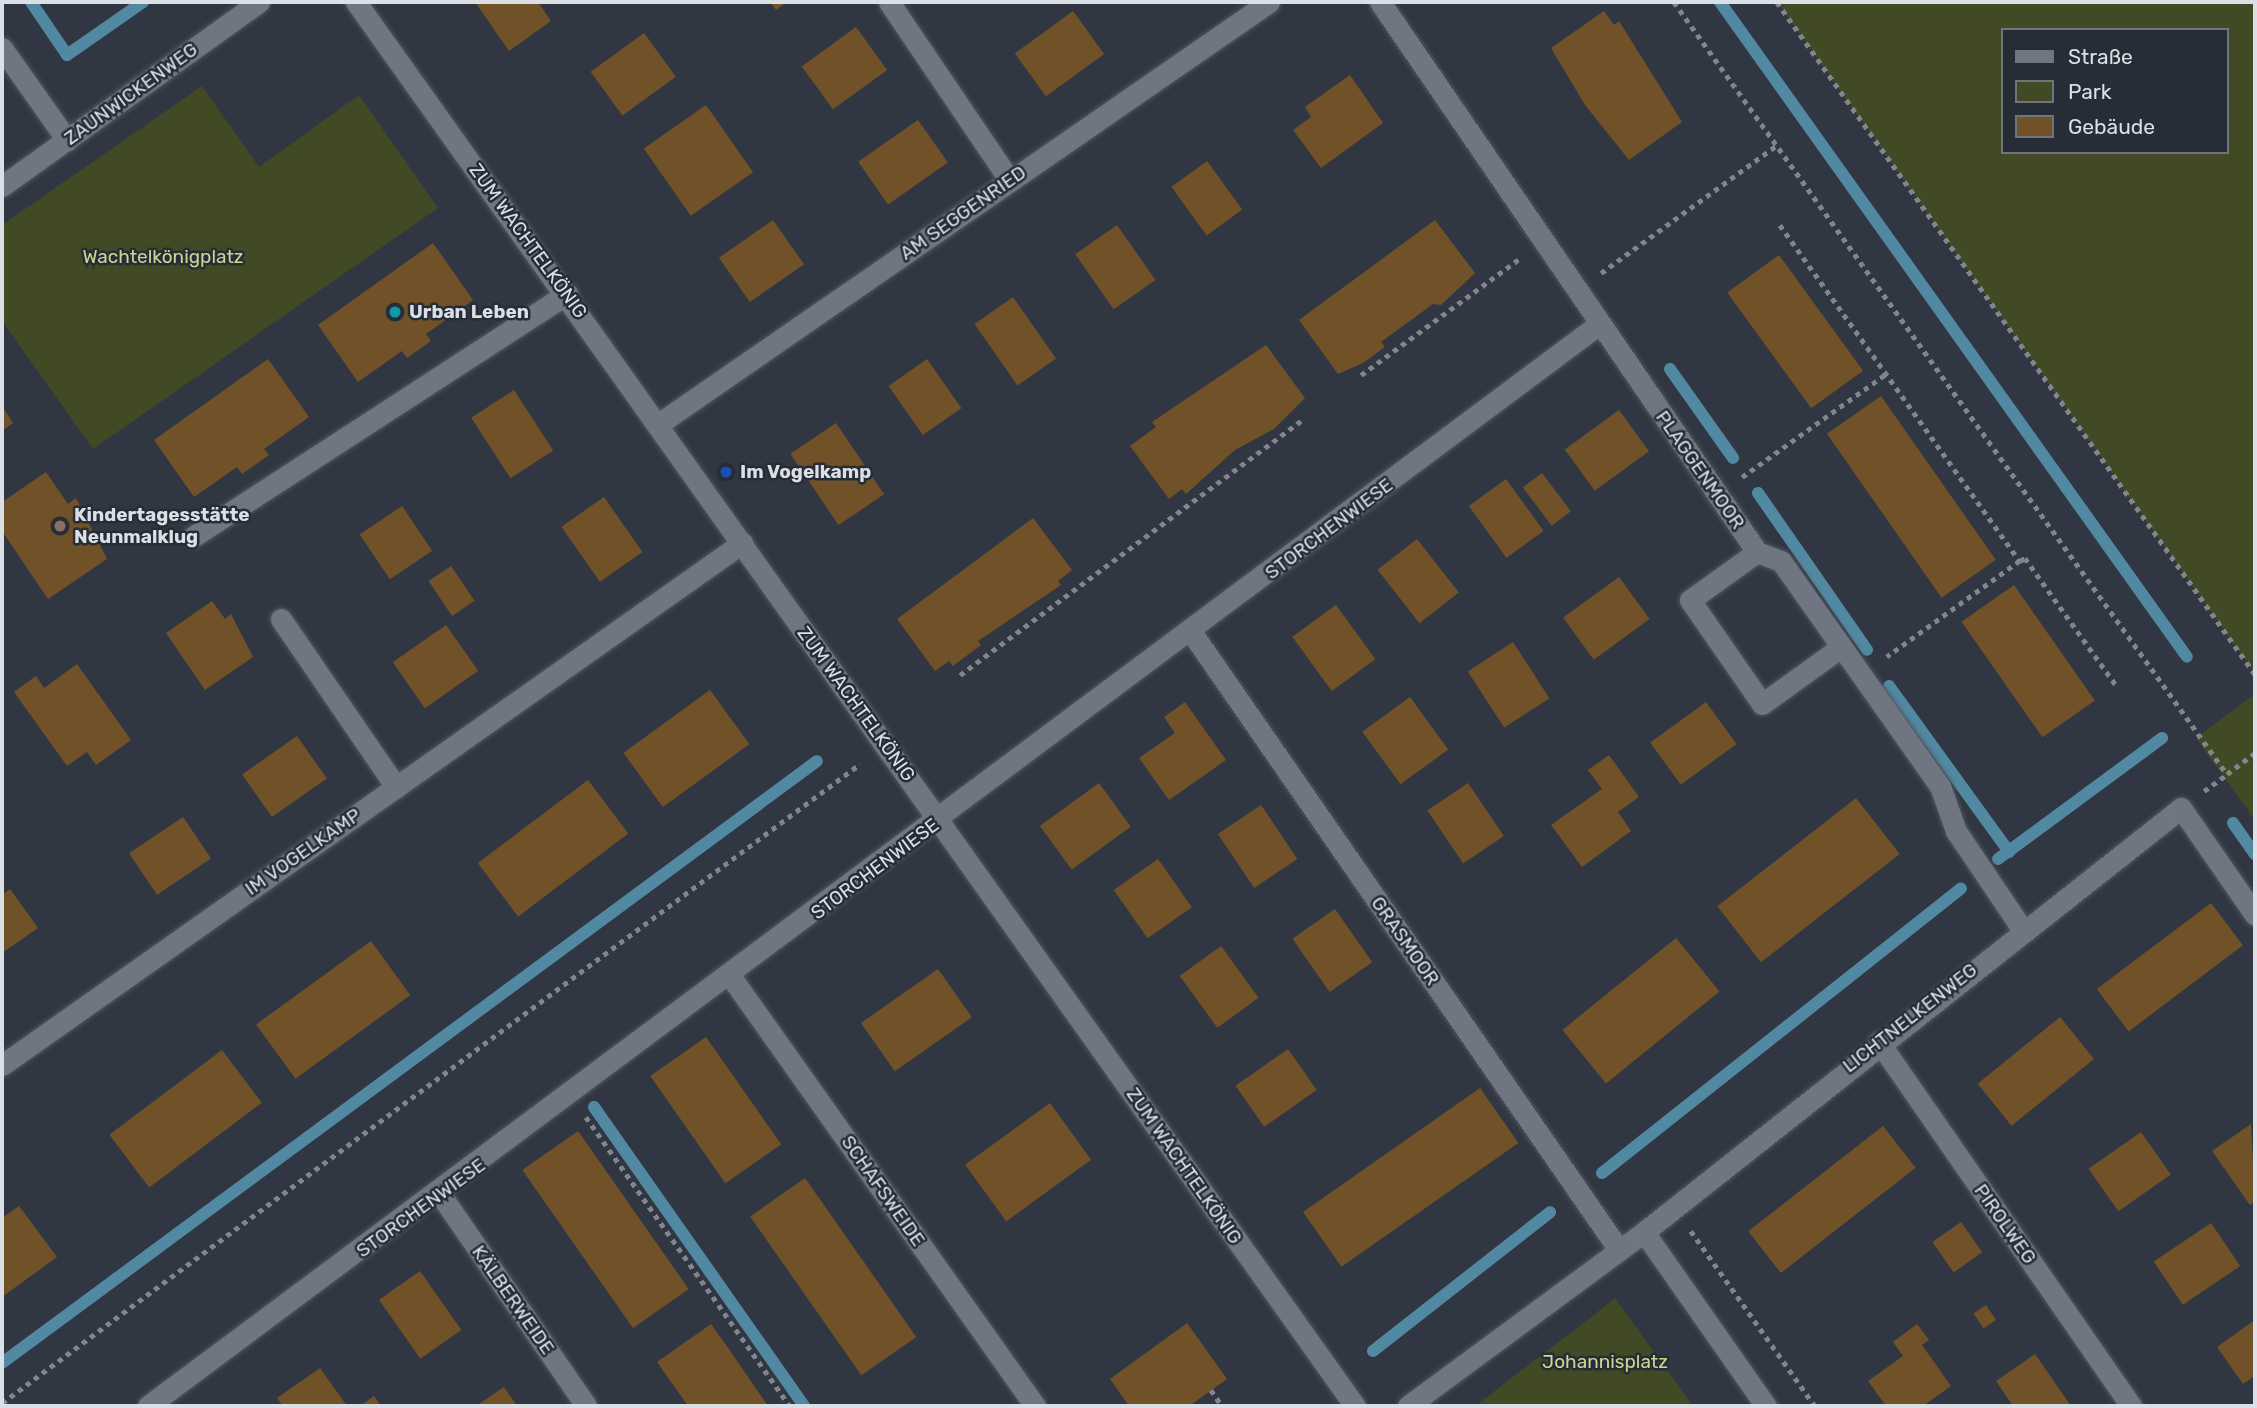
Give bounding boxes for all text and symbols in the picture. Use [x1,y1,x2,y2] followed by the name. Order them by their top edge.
[2002,28,2229,154] legend
[60,38,202,150] street label: ZAUNWICKENWEG
[2068,44,2133,69] text: Straße
[2068,79,2112,104] text: Park
[2068,114,2155,139] text: Gebäude
[464,159,592,323] street label: ZUM WACHTELKÖNIG
[896,161,1030,265] street label: AM SEGGENRIED
[82,246,244,268] park label: Wachtelkönigplatz
[409,301,529,323] place label: Urban Leben
[387,304,403,320] marker: Urban Leben
[1651,406,1749,534] street label: PLAGGENMOOR
[740,461,872,483] place label: Im Vogelkamp
[718,464,734,480] marker: Im Vogelkamp
[1261,474,1397,584] street label: STORCHENWIESE
[74,504,250,548] place label: Kindertagesstätte Neunmalklug
[52,518,68,534] marker: Kindertagesstätte Neunmalklug
[792,622,920,786] street label: ZUM WACHTELKÖNIG
[241,804,365,900] street label: IM VOGELKAMP
[807,814,943,924] street label: STORCHENWIESE
[1366,892,1444,990] street label: GRASMOOR
[1838,958,1982,1078] street label: LICHTNELKENWEG
[1121,1083,1247,1249] street label: ZUM WACHTELKÖNIG
[836,1131,930,1251] street label: SCHAFSWEIDE
[352,1154,490,1262] street label: STORCHENWIESE
[1969,1180,2041,1268] street label: PIROLWEG
[467,1241,559,1359] street label: KÄLBERWEIDE
[1542,1351,1668,1373] park label: Johannisplatz

